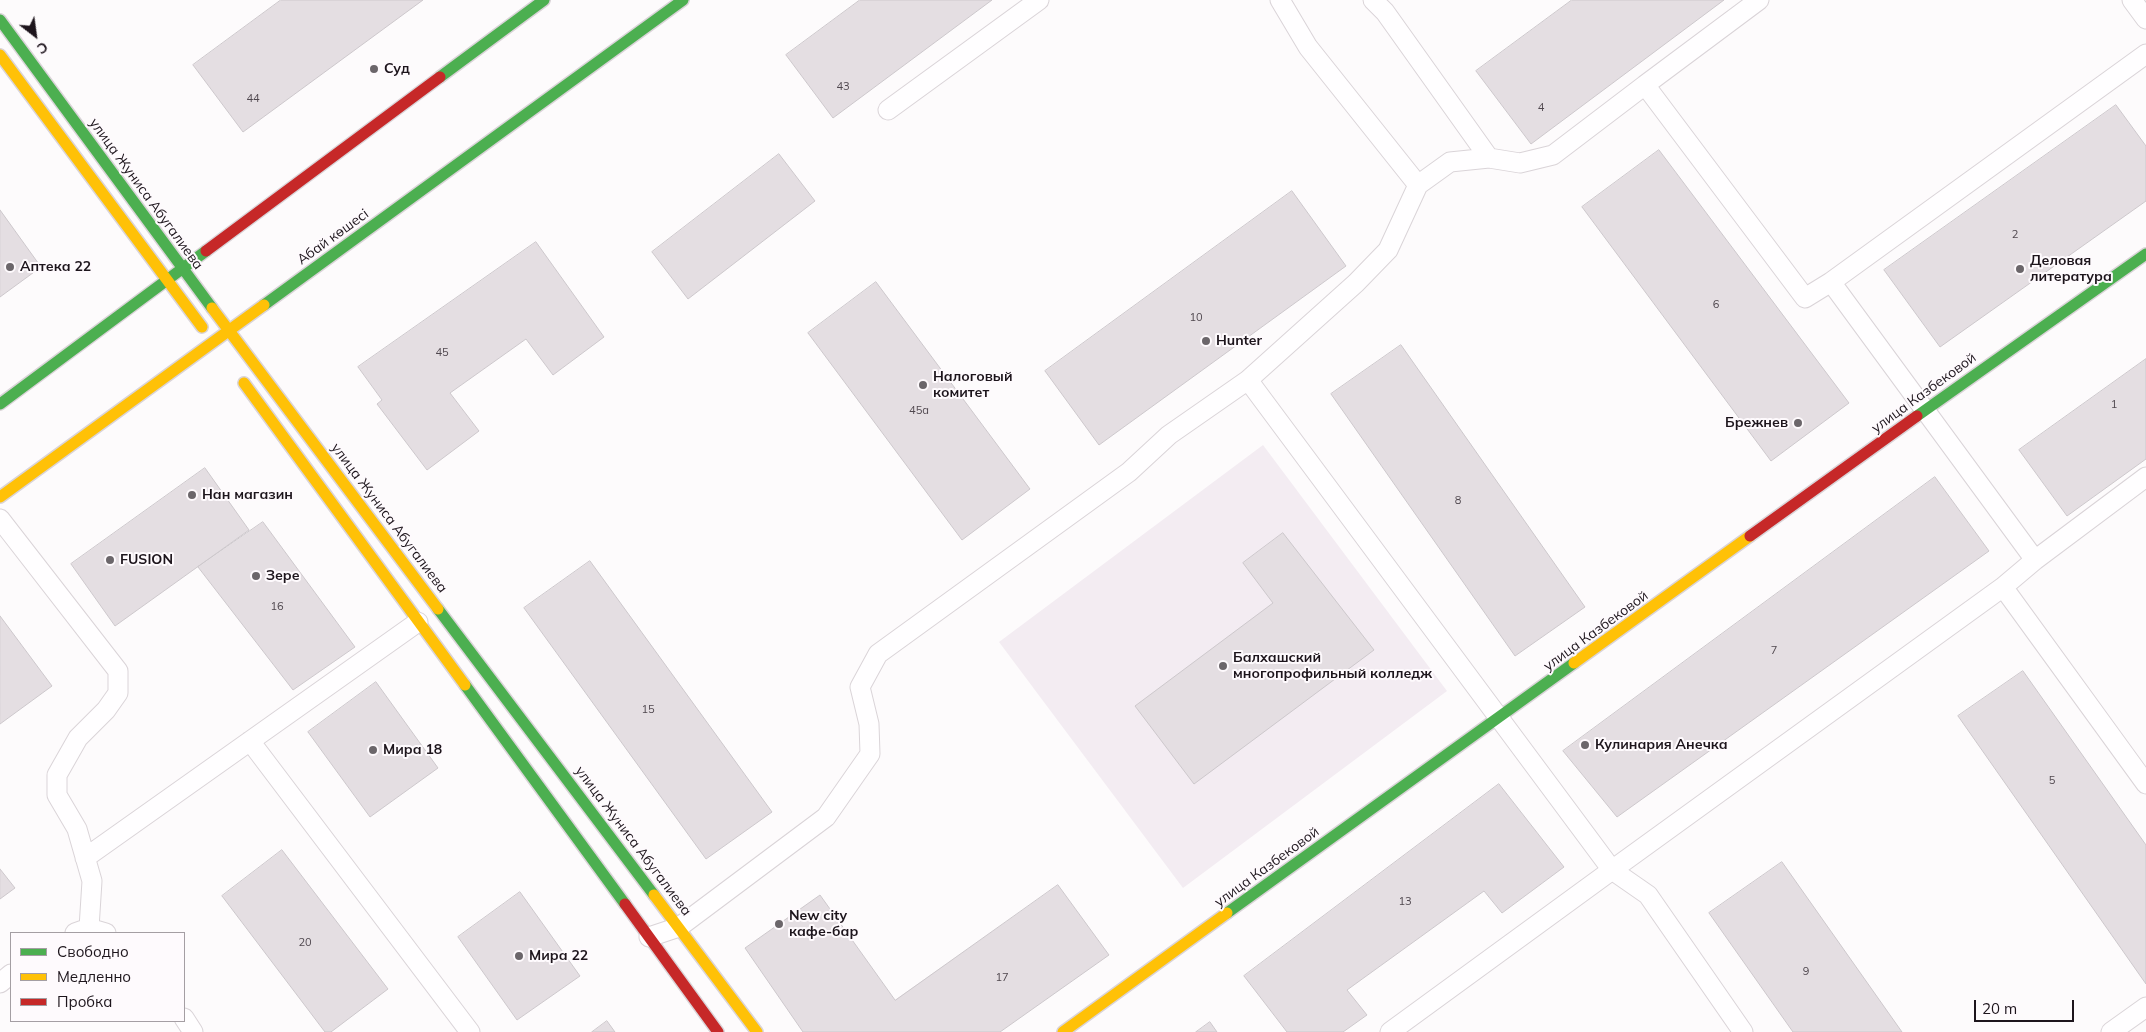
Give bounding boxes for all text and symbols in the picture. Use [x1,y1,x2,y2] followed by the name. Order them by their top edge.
[10,10,60,60] north arrow
[34,38,51,58] text: С
[384,61,410,77] place label: Суд
[368,63,380,75] marker: Суд
[836,80,850,94] house number: 43
[246,92,260,106] house number: 44
[1538,101,1544,115] house number: 4
[86,115,206,273] street label: улица Жуниса Абугалиева
[294,205,372,269] street label: Абай көшесі
[2012,228,2018,242] house number: 2
[2030,253,2112,286] place label: Деловая литература
[20,259,91,275] place label: Аптека 22
[4,261,16,273] marker: Аптека 22
[2014,263,2026,275] marker: Деловая литература
[1713,298,1719,312] house number: 6
[1189,311,1203,325] house number: 10
[1216,333,1262,349] place label: Hunter
[1200,335,1212,347] marker: Hunter
[435,346,449,360] house number: 45
[1868,349,1980,437] street label: улица Казбековой
[933,369,1013,402] place label: Налоговый комитет
[917,379,929,391] marker: Налоговый комитет
[2111,398,2117,412] house number: 1
[909,404,929,418] house number: 45а
[1725,415,1788,431] place label: Брежнев
[1792,417,1804,429] marker: Брежнев
[327,440,451,596] street label: улица Жуниса Абугалиева
[202,487,293,503] place label: Нан магазин
[186,489,198,501] marker: Нан магазин
[1455,494,1461,508] house number: 8
[120,552,173,568] place label: FUSION
[104,554,116,566] marker: FUSION
[266,568,300,584] place label: Зере
[250,570,262,582] marker: Зере
[1540,587,1652,675] street label: улица Казбековой
[270,600,284,614] house number: 16
[1771,644,1777,658] house number: 7
[1233,650,1432,682] place label: Балхашский многопрофильный колледж
[1217,660,1229,672] marker: Балхашский многопрофильный колледж
[641,703,655,717] house number: 15
[1595,737,1728,753] place label: Кулинария Анечка
[1579,739,1591,751] marker: Кулинария Анечка
[383,742,442,758] place label: Мира 18
[367,744,379,756] marker: Мира 18
[571,763,695,919] street label: улица Жуниса Абугалиева
[2049,774,2055,788] house number: 5
[1211,823,1323,911] street label: улица Казбековой
[1398,895,1412,909] house number: 13
[789,908,858,940] place label: New city кафе-бар
[773,918,785,930] marker: New city кафе-бар
[10,932,185,1022] legend
[298,936,312,950] house number: 20
[57,942,129,961] text: Свободно
[529,948,588,964] place label: Мира 22
[513,950,525,962] marker: Мира 22
[1803,965,1809,979] house number: 9
[57,967,131,986] text: Медленно
[995,971,1009,985] house number: 17
[1976,990,2076,1022] scale bar
[57,992,112,1011] text: Пробка
[1982,999,2017,1018] text: 20 m

